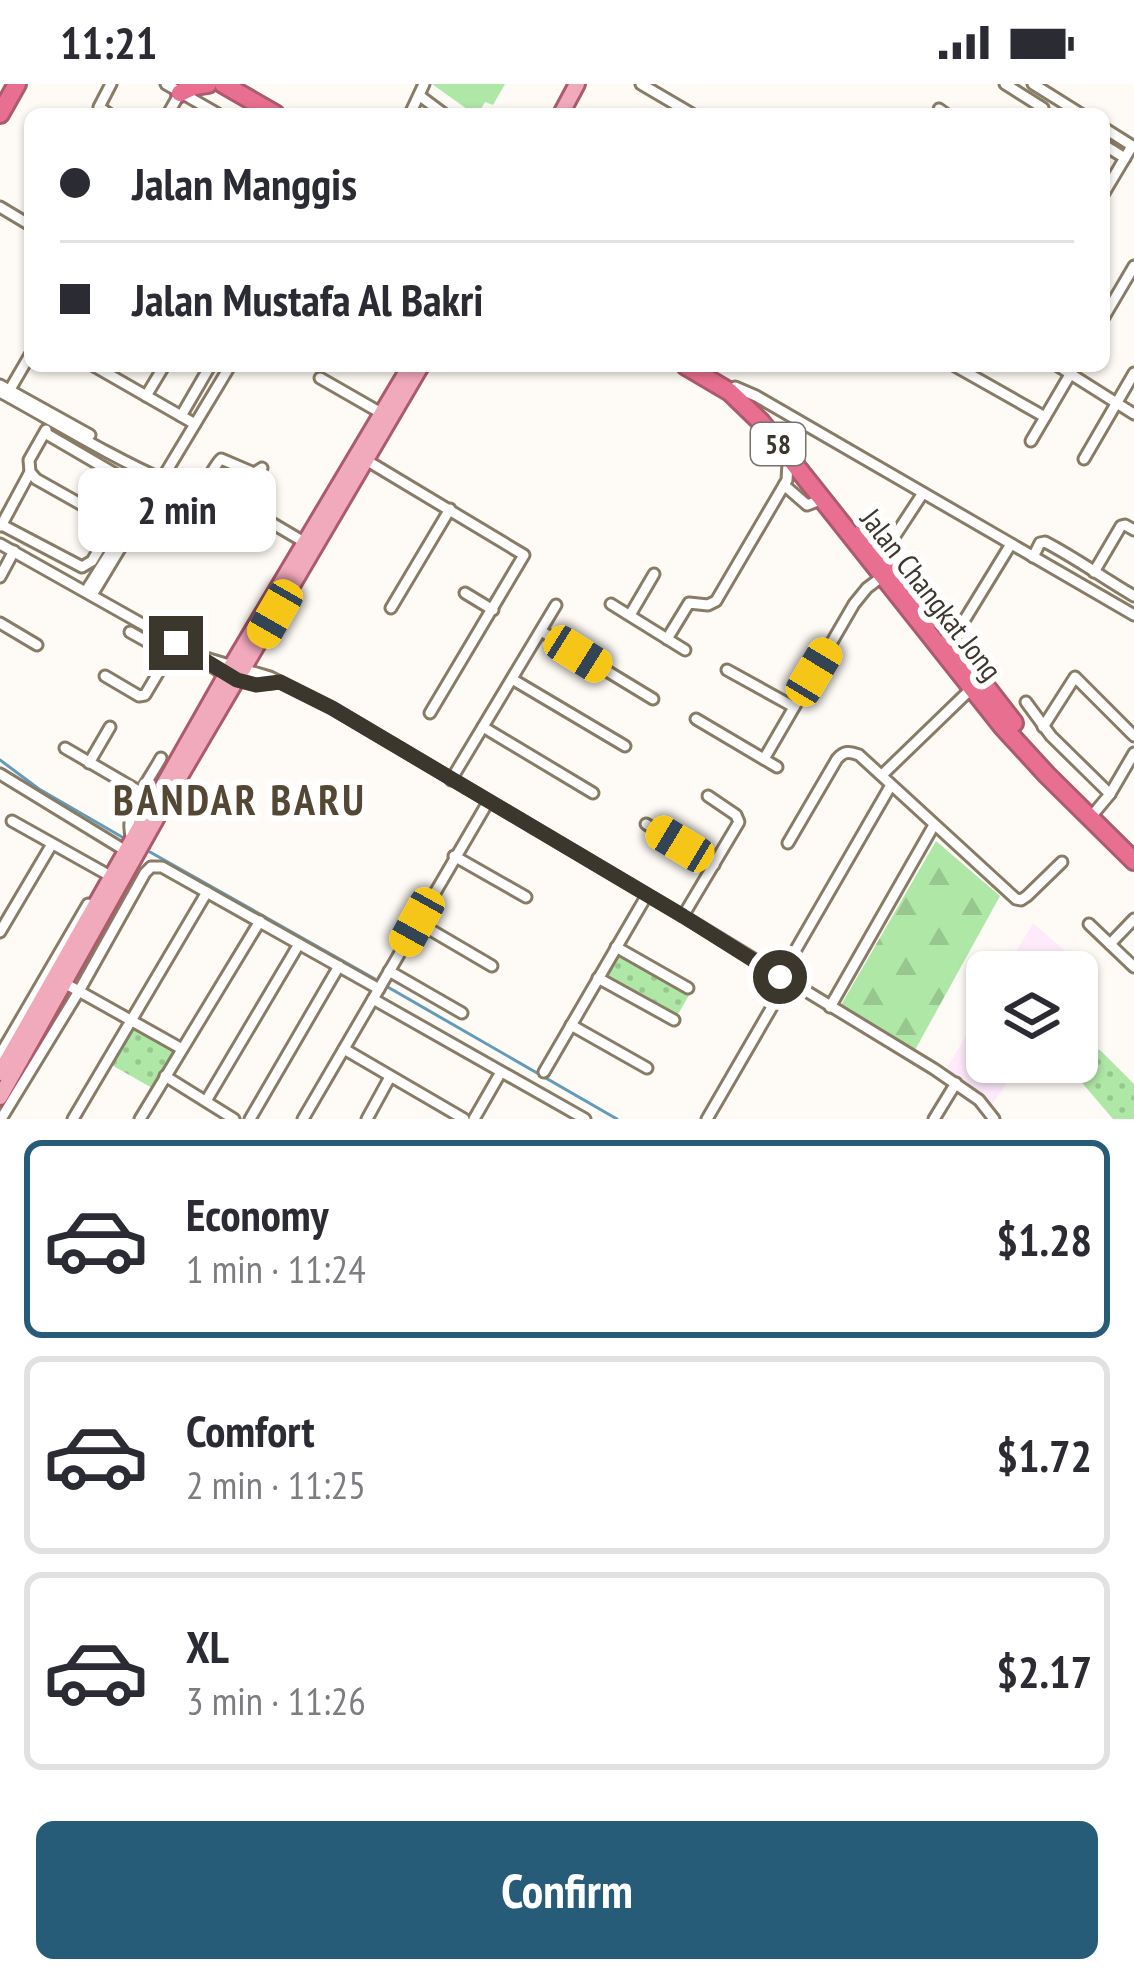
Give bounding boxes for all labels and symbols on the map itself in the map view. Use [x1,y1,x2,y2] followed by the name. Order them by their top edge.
[751,423,805,465] road number: 58
[77,469,275,553] callout: 2 min
[852,499,1011,688] street label: Jalan Changkat Jong
[241,574,309,654] car
[149,616,203,670] route end
[538,620,618,688] car
[780,632,848,712] car
[113,772,367,827] district label: BANDAR BARU
[640,810,720,878] car
[384,882,450,962] car
[753,950,807,1004] route start

